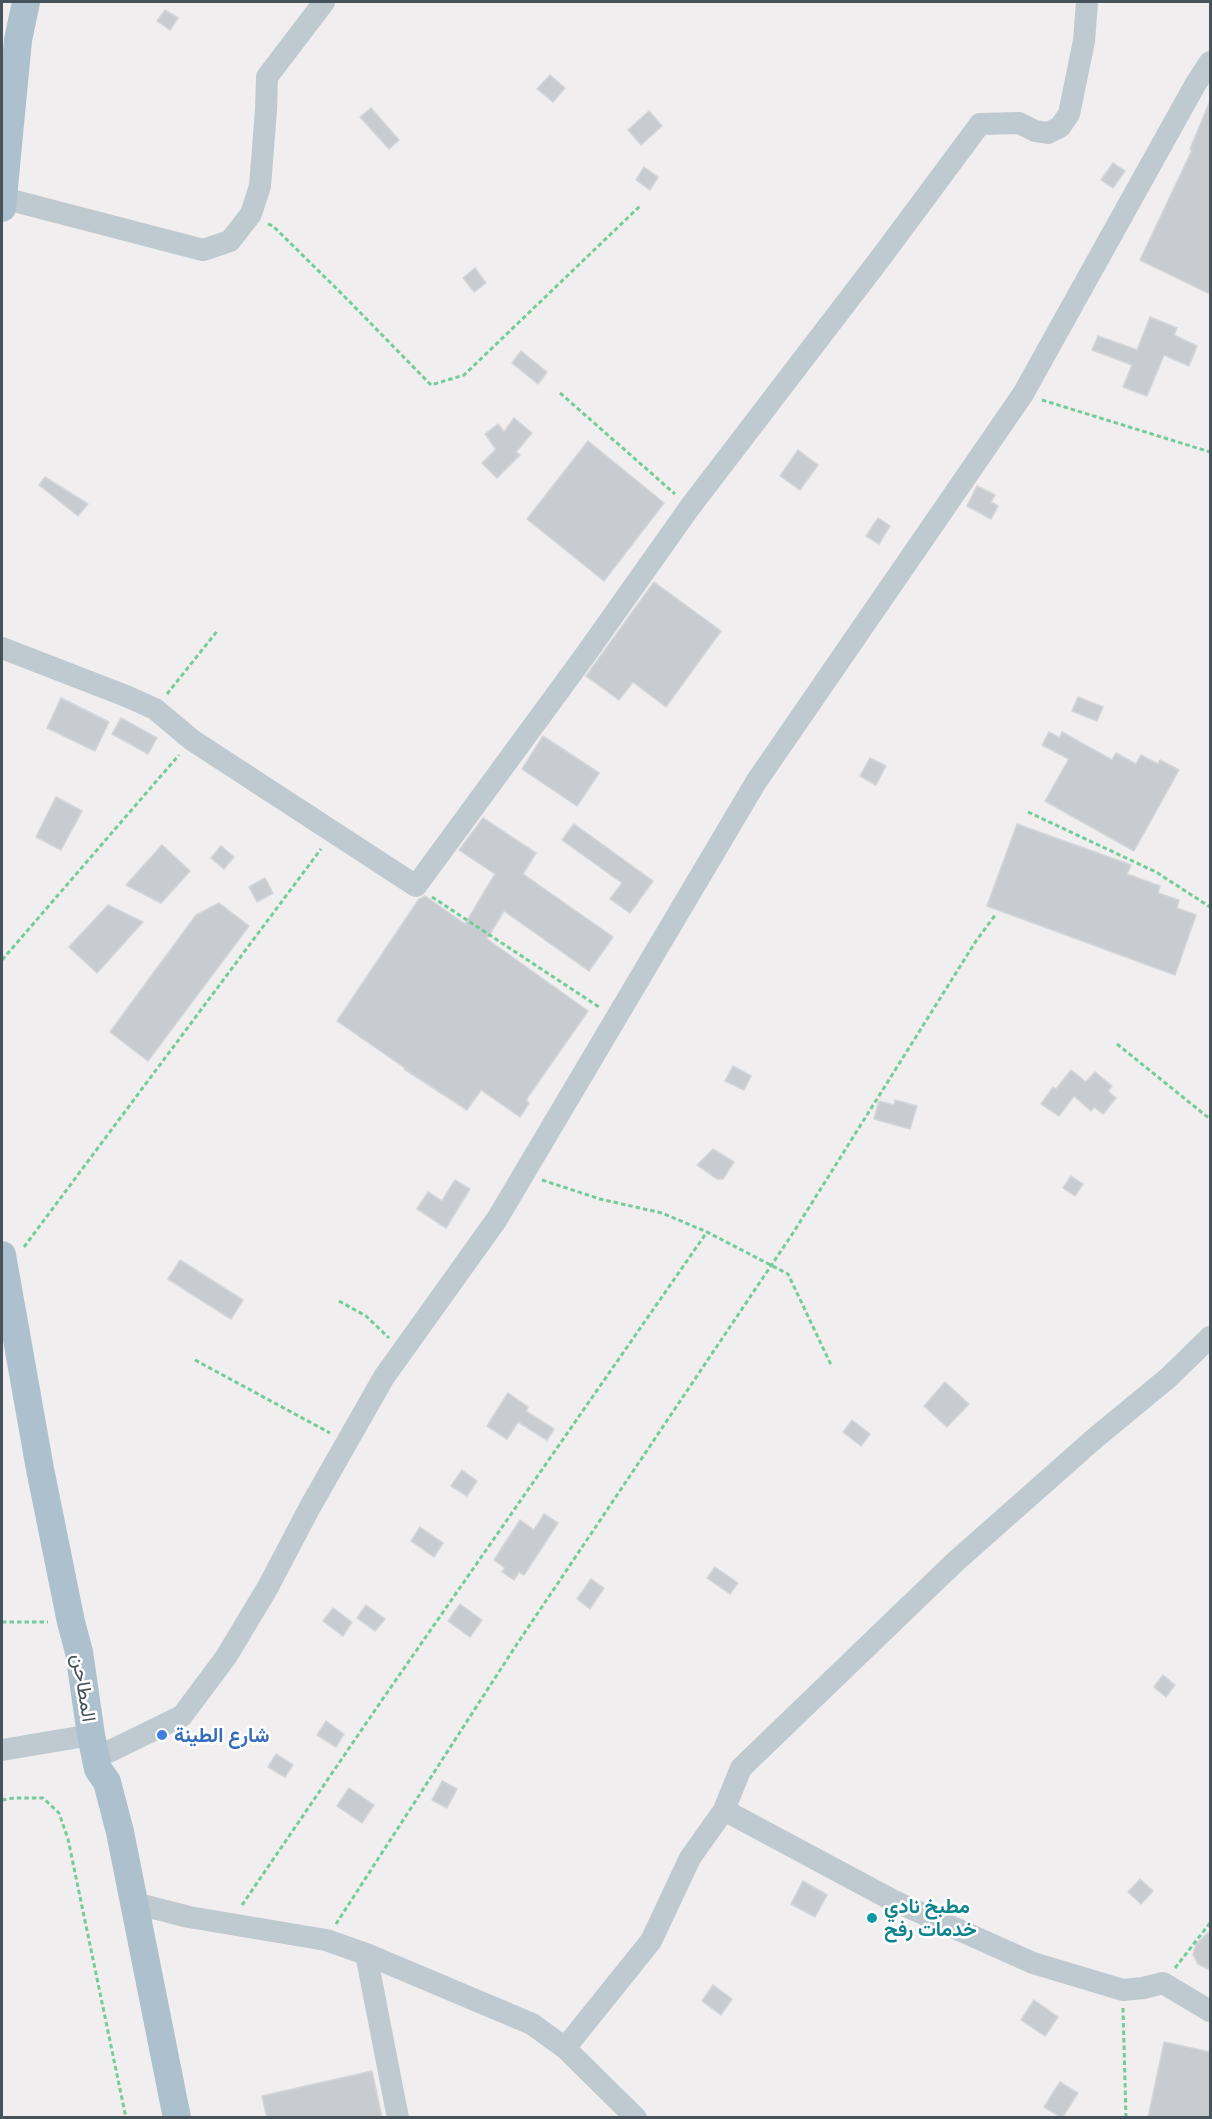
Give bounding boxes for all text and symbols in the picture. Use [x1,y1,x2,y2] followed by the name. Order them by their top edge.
[67,1652,101,1724] street label: المطاحن
[174,1723,270,1747] place label: شارع الطينة
[155,1728,169,1742] marker: شارع الطينة
[884,1894,977,1941] place label: مطبخ نادي خدمات رفح
[865,1911,879,1925] marker: مطبخ نادي خدمات رفح

